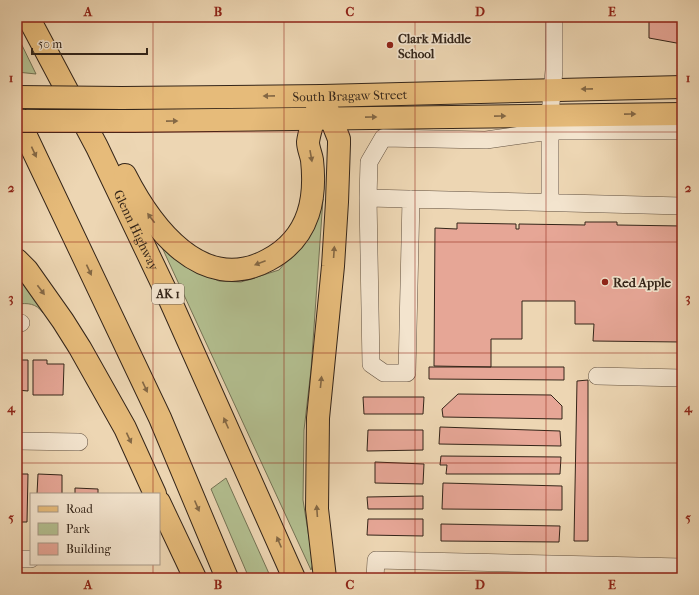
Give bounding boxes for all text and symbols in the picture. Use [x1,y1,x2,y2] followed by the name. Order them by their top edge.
[83,4,93,19] text: A
[214,4,223,19] text: B
[346,4,355,19] text: C
[475,4,485,19] text: D
[608,4,616,19] text: E
[32,30,147,56] scale bar
[398,31,472,61] place label: Clark Middle School
[38,37,62,51] text: 50 m
[385,40,395,50] marker: Clark Middle School
[9,70,14,85] text: 1
[686,70,691,85] text: 1
[292,86,408,104] street label: South Bragaw Street
[580,86,593,92] one-way arrow
[262,93,275,99] one-way arrow
[624,111,637,117] one-way arrow
[494,113,507,119] one-way arrow
[365,114,378,120] one-way arrow
[166,118,179,124] one-way arrow
[31,146,37,158] one-way arrow
[308,150,314,162] one-way arrow
[8,180,15,195] text: 2
[685,180,692,195] text: 2
[111,187,163,274] street label: Glenn Highway
[146,212,155,223] one-way arrow
[330,246,337,258] one-way arrow
[254,261,266,267] one-way arrow
[86,264,92,275] one-way arrow
[613,275,671,291] place label: Red Apple
[600,277,610,287] marker: Red Apple
[152,284,184,304] road number: AK 1
[37,285,45,295] one-way arrow
[8,290,14,306] text: 3
[685,290,691,306] text: 3
[318,376,324,388] one-way arrow
[142,381,148,393] one-way arrow
[6,400,16,416] text: 4
[683,400,693,416] text: 4
[223,418,229,429] one-way arrow
[126,432,132,443] one-way arrow
[30,493,160,565] legend
[194,501,200,513] one-way arrow
[66,502,93,516] text: Road
[314,505,321,517] one-way arrow
[8,510,14,525] text: 5
[685,510,691,525] text: 5
[66,522,91,536] text: Park
[276,537,282,548] one-way arrow
[66,542,111,556] text: Building
[83,577,93,592] text: A
[214,577,223,592] text: B
[346,577,355,592] text: C
[475,577,485,592] text: D
[608,577,616,592] text: E

